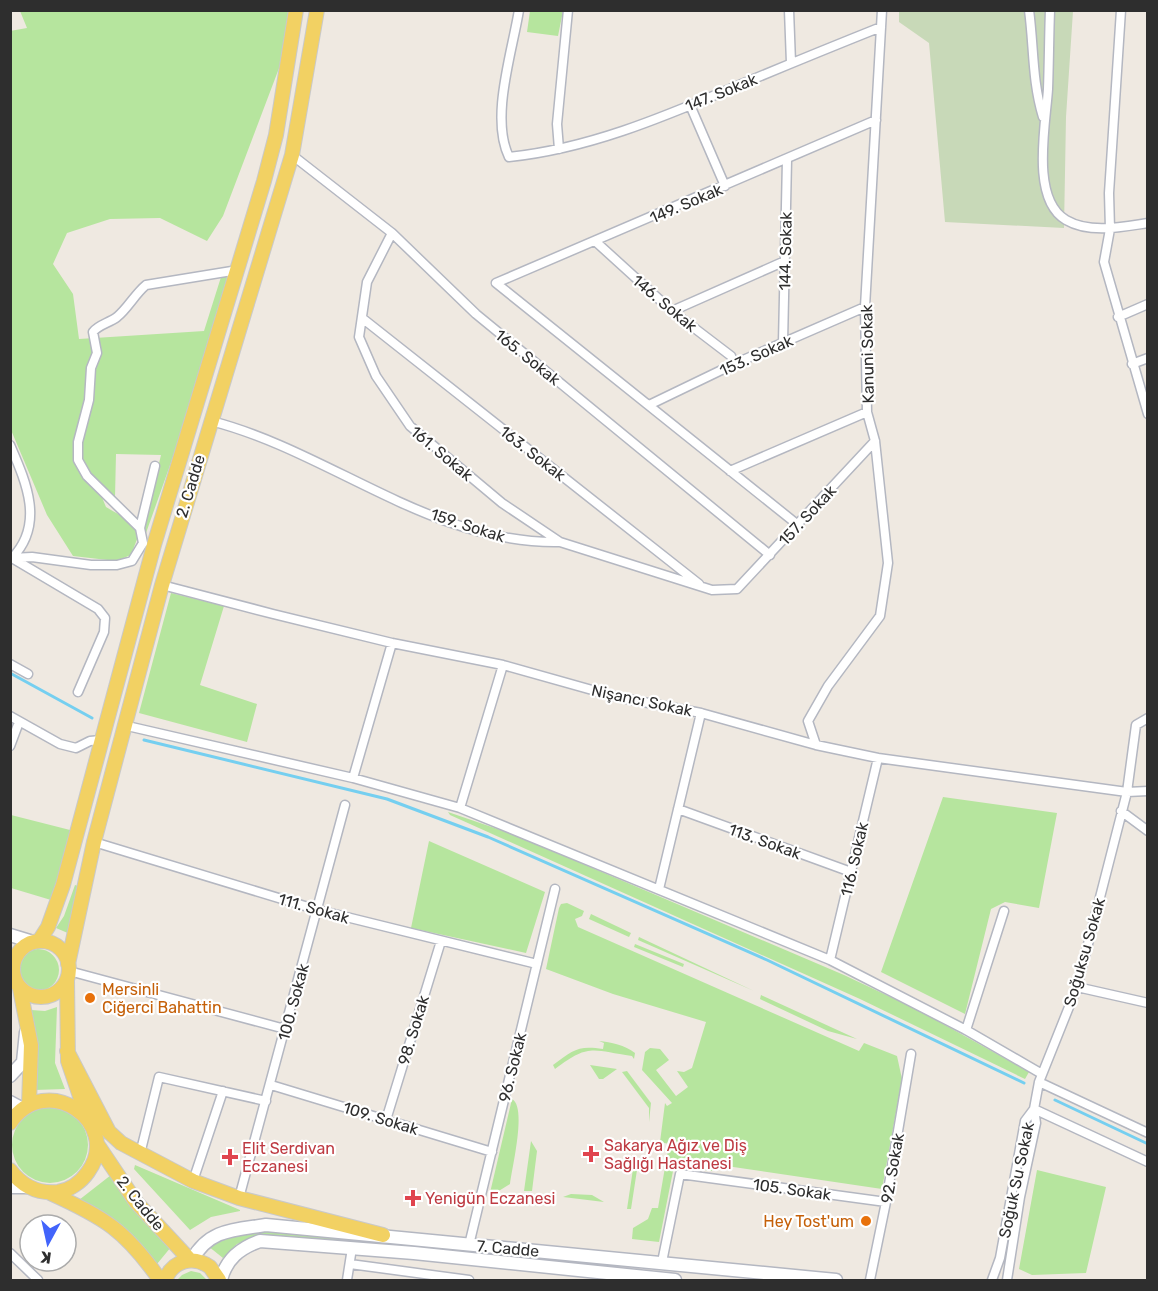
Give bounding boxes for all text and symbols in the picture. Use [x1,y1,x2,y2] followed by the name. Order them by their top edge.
[682,69,761,115] street label: 147. Sokak
[647,179,726,227] street label: 149. Sokak
[775,211,796,291] street label: 144. Sokak
[628,271,701,336] street label: 146. Sokak
[857,303,878,404] street label: Kanuni Sokak
[491,325,565,390] street label: 165. Sokak
[717,331,796,380] street label: 153. Sokak
[407,422,477,485] street label: 161. Sokak
[496,422,570,485] street label: 163. Sokak
[172,452,209,520] street label: 2. Cadde
[775,481,841,550] street label: 157. Sokak
[428,505,508,547] street label: 159. Sokak
[590,681,695,721] street label: Nişancı Sokak
[837,819,872,898] street label: 116. Sokak
[726,820,804,864] street label: 113. Sokak
[276,889,352,928] street label: 111. Sokak
[1060,895,1109,1009] street label: Soğuksu Sokak
[274,961,313,1043] street label: 100. Sokak
[102,980,222,1017] place label: Mersinli Ciğerci Bahattin
[83,991,97,1005] marker: Mersinli Ciğerci Bahattin
[394,992,433,1067] street label: 98. Sokak
[495,1030,531,1104] street label: 96. Sokak
[341,1098,422,1139] street label: 109. Sokak
[995,1120,1038,1240] street label: Soğuk Su Sokak
[877,1131,908,1205] street label: 92. Sokak
[604,1136,747,1173] place label: Sakarya Ağız ve Diş Sağlığı Hastanesi
[242,1139,335,1176] place label: Elit Serdivan Eczanesi
[582,1145,600,1163] marker: Sakarya Ağız ve Diş Sağlığı Hastanesi
[223,1150,237,1164] marker: Elit Serdivan Eczanesi
[113,1172,168,1235] street label: 2. Cadde
[752,1175,833,1204] street label: 105. Sokak
[425,1189,555,1208] place label: Yenigün Eczanesi
[406,1191,420,1205] marker: Yenigün Eczanesi
[763,1212,854,1231] place label: Hey Tost'um
[18,1213,78,1273] north arrow
[859,1214,873,1228] marker: Hey Tost'um
[476,1236,540,1261] street label: 7. Cadde
[39,1247,53,1268] text: K

